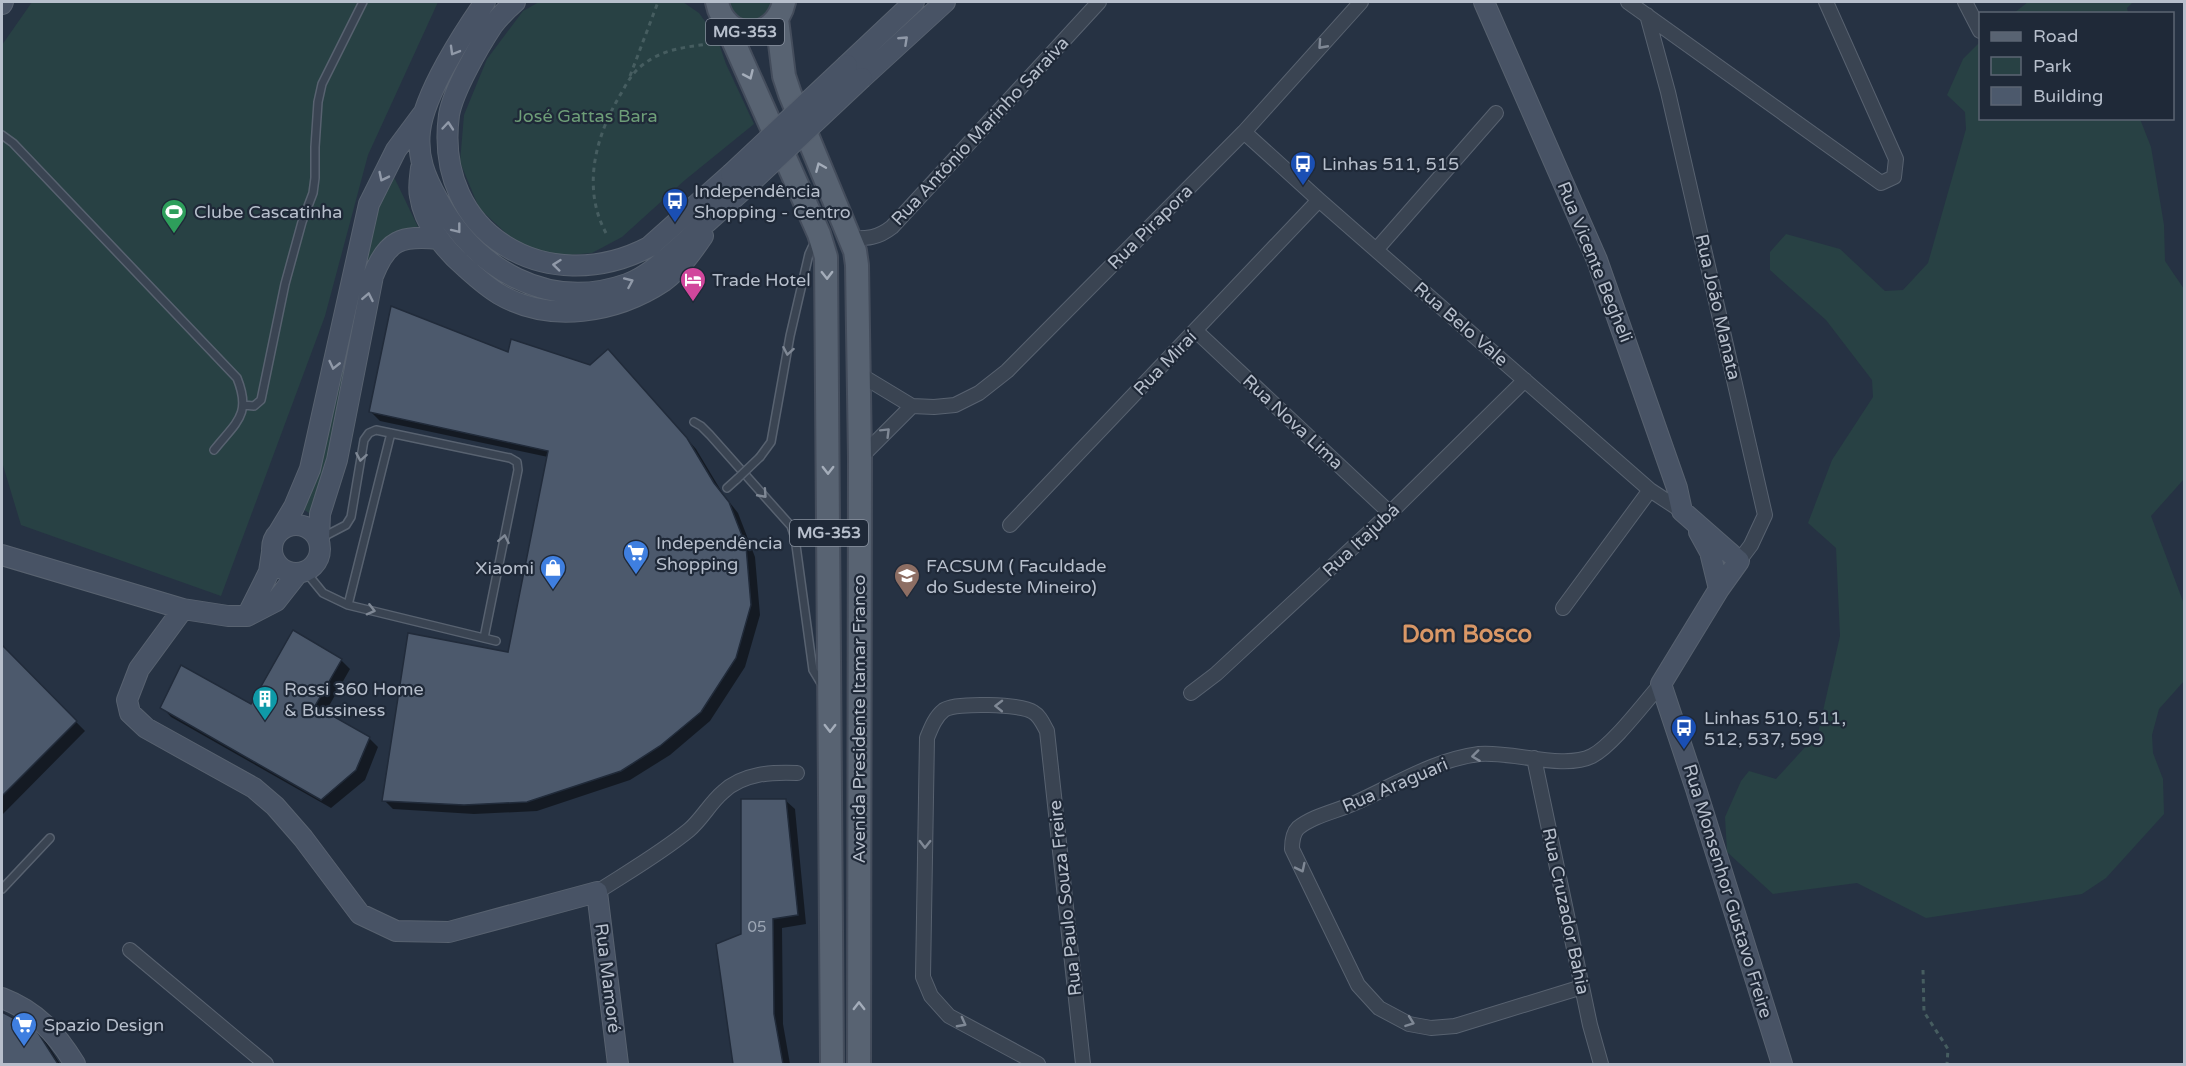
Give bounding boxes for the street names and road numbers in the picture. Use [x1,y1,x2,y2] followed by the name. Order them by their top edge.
[706,19,784,45] road number: MG-353
[887,32,1073,230] street label: Rua Antônio Marinho Saraiva
[1553,178,1637,346] street label: Rua Vicente Begheli
[1103,180,1197,274] street label: Rua Pirapora
[1691,232,1745,382] street label: Rua João Manata
[1409,277,1513,371] street label: Rua Belo Vale
[1129,326,1202,400] street label: Rua Miraí
[1238,370,1348,474] street label: Rua Nova Lima
[1318,499,1404,581] street label: Rua Itajubá
[790,520,868,546] road number: MG-353
[848,575,870,863] street label: Avenida Presidente Itamar Franco
[1339,753,1451,817] street label: Rua Araguari
[1679,761,1777,1021] street label: Rua Monsenhor Gustavo Freire
[1044,799,1086,997] street label: Rua Paulo Souza Freire
[1538,826,1594,996] street label: Rua Cruzador Bahia
[590,922,626,1034] street label: Rua Mamoré

